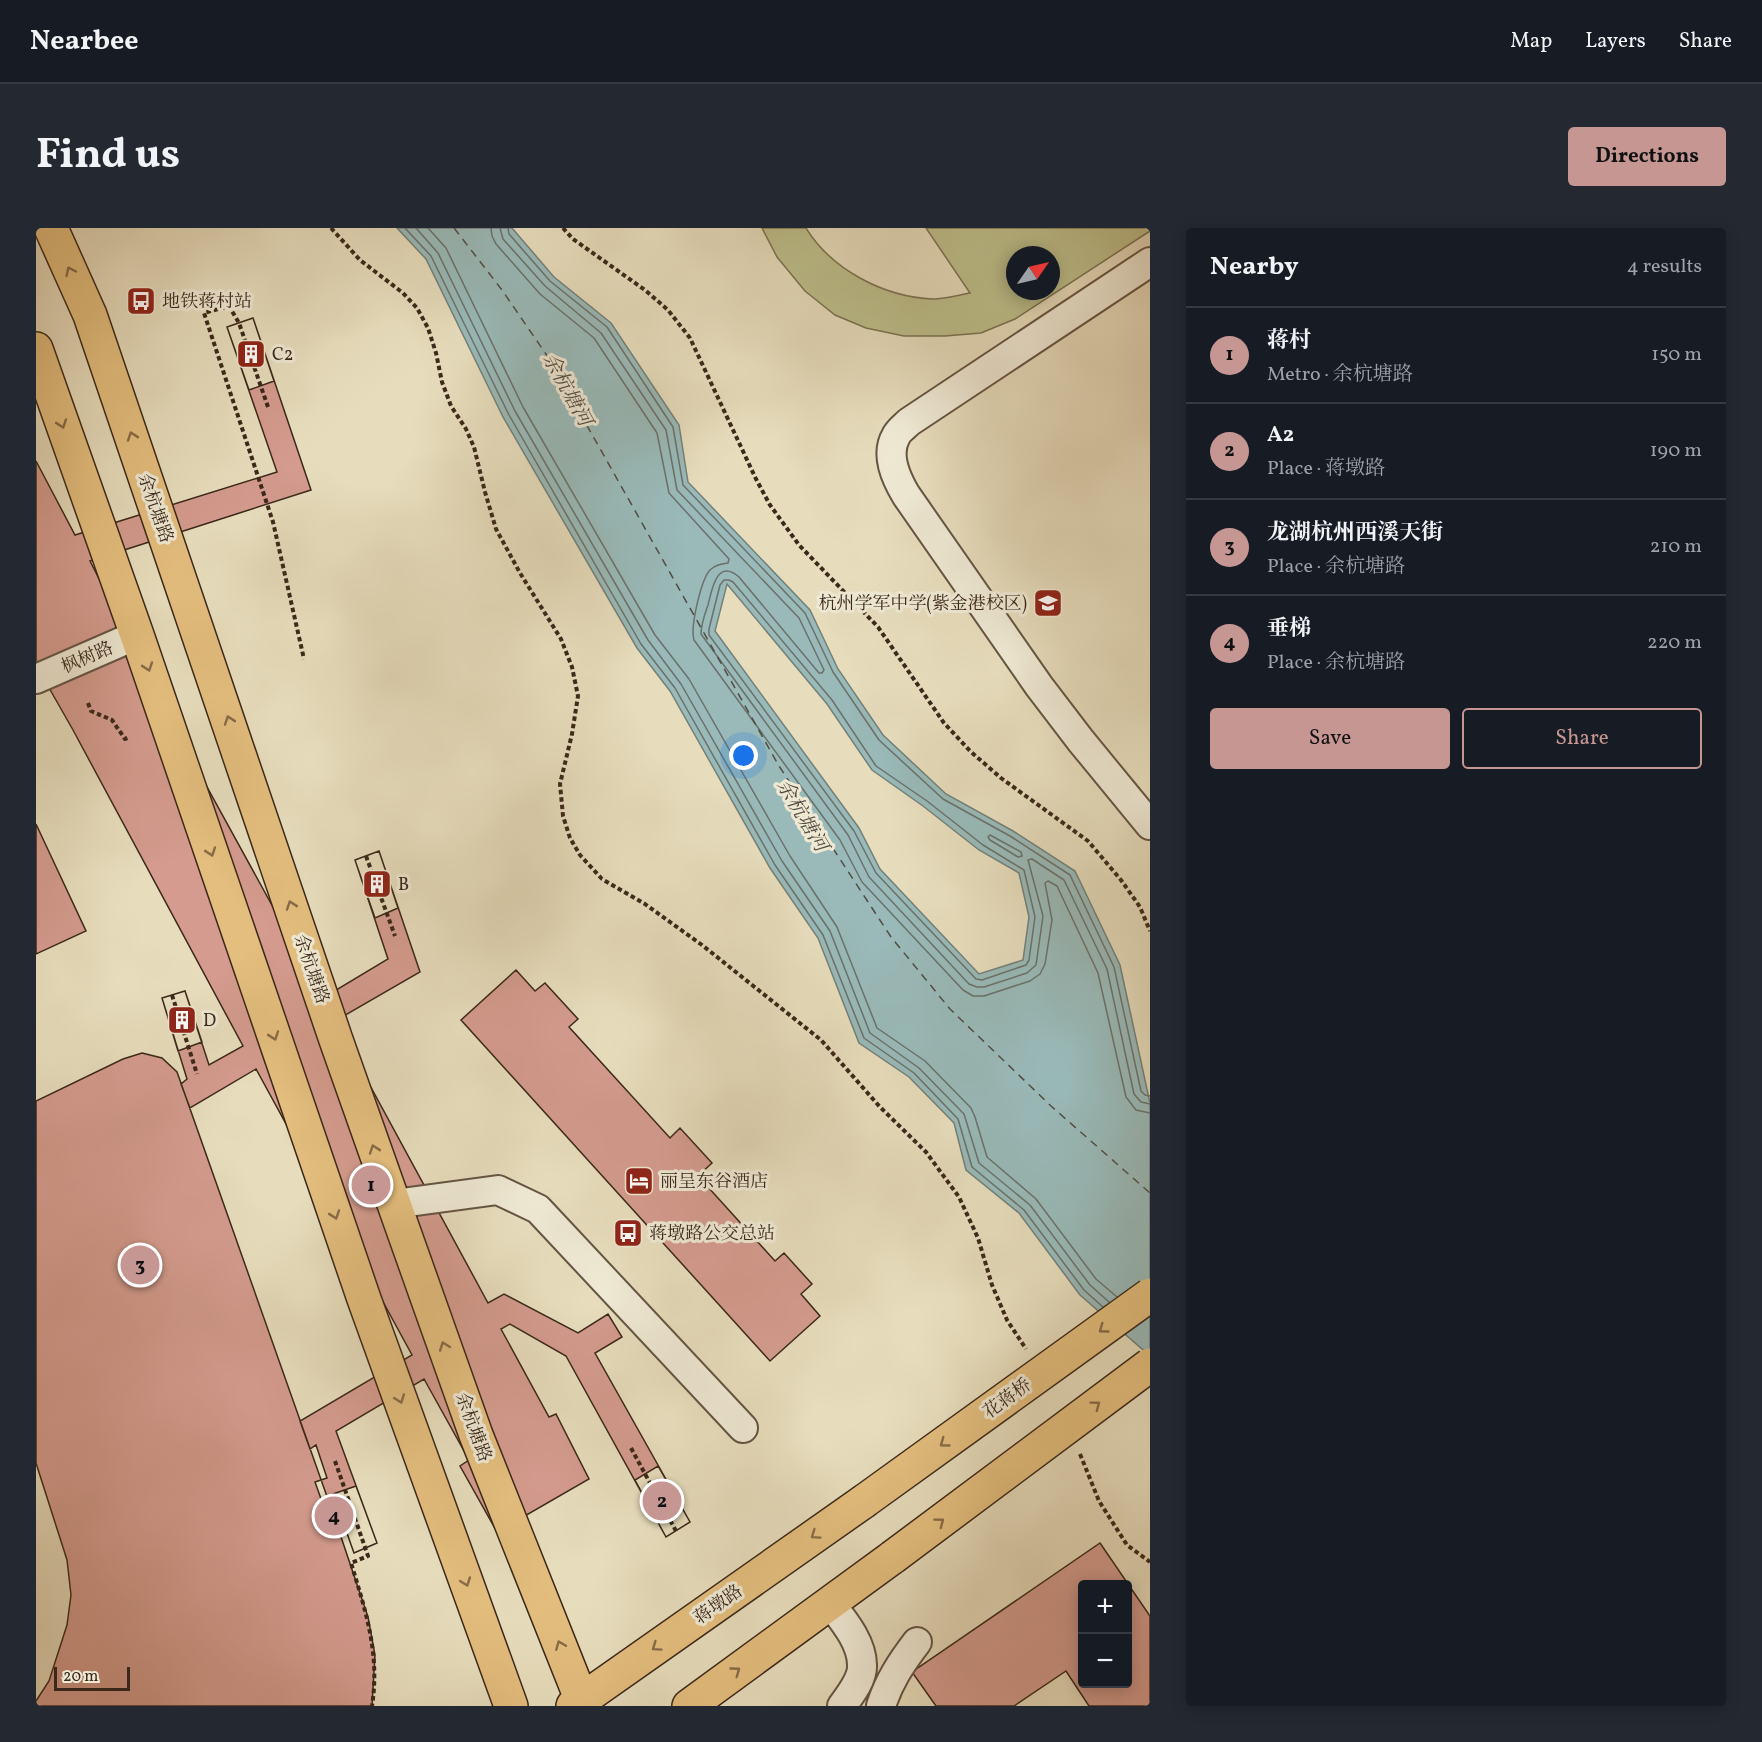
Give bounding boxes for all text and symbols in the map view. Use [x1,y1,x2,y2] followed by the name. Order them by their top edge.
[30,22,139,61] text: Nearbee
[1510,27,1552,56] text: Map
[1585,27,1646,56] text: Layers
[1679,27,1732,56] text: Share
[36,127,180,186] text: Find us
[1568,127,1726,186] button: Directions
[1006,246,1060,300] north arrow
[1210,249,1299,285] text: Nearby
[1627,253,1702,281] text: 4 results
[66,267,78,278] one-way arrow
[125,285,157,317] bus stop icon: 地铁蒋村站
[162,290,252,315] place label: 地铁蒋村站
[1267,326,1311,357] text: 蒋村
[235,338,267,370] building icon: C2
[1225,341,1234,369] text: 1
[1651,341,1702,369] text: 150 m
[272,343,293,368] place label: C2
[535,348,599,434] water label: 余杭塘河
[1267,361,1413,389] text: Metro · 余杭塘路
[55,418,68,429] one-way arrow
[1267,420,1294,451] text: A2
[126,431,139,442] one-way arrow
[1224,437,1235,465] text: 2
[1650,437,1702,465] text: 190 m
[1267,455,1385,483] text: Place · 蒋墩路
[131,470,178,547] street label: 余杭塘路
[1267,518,1443,549] text: 龙湖杭州西溪天街
[1224,533,1235,561] text: 3
[1650,533,1702,561] text: 210 m
[1267,553,1405,581] text: Place · 余杭塘路
[1032,587,1064,619] school or university icon: 杭州学军中学(紫金港校区)
[819,592,1027,617] place label: 杭州学军中学(紫金港校区)
[1267,614,1311,645] text: 垂梯
[1223,629,1236,657] text: 4
[1647,629,1702,657] text: 220 m
[58,636,117,680] street label: 枫树路
[1267,649,1405,677] text: Place · 余杭塘路
[141,661,154,672] one-way arrow
[1210,708,1450,769] button: Save
[1462,708,1702,769] button: Share
[223,715,236,726] one-way arrow
[729,741,758,770] your location
[769,775,835,860] water label: 余杭塘河
[204,846,217,856] one-way arrow
[361,868,393,900] building icon: B
[398,873,409,898] place label: B
[285,900,298,911] one-way arrow
[287,931,334,1008] street label: 余杭塘路
[166,1004,198,1036] building icon: D
[203,1009,216,1034] place label: D
[267,1030,280,1041] one-way arrow
[369,1144,382,1155] one-way arrow
[352,1162,390,1208] pin: 1
[623,1165,655,1197] hotel icon: 丽呈东谷酒店
[660,1170,768,1195] place label: 丽呈东谷酒店
[328,1209,341,1220] one-way arrow
[612,1217,644,1249] bus stop icon: 蒋墩路公交总站
[649,1222,775,1247] place label: 蒋墩路公交总站
[120,1242,160,1288] pin: 3
[1098,1322,1109,1333] one-way arrow
[439,1341,452,1352] one-way arrow
[979,1373,1037,1425] street label: 花蒋桥
[449,1389,497,1466] street label: 余杭塘路
[393,1393,405,1404] one-way arrow
[1089,1402,1100,1413] one-way arrow
[940,1436,951,1447] one-way arrow
[642,1478,682,1524] pin: 2
[314,1494,354,1538] pin: 4
[933,1518,944,1529] one-way arrow
[811,1528,822,1539] one-way arrow
[459,1576,472,1587] one-way arrow
[690,1580,748,1631] street label: 蒋墩路
[1078,1580,1132,1688] map controls
[1078,1580,1132,1634] button: +
[1078,1634,1132,1688] button: −
[651,1640,662,1651] one-way arrow
[554,1641,567,1651] one-way arrow
[54,1664,130,1692] scale bar
[63,1666,98,1688] text: 20 m
[730,1668,741,1679] one-way arrow

